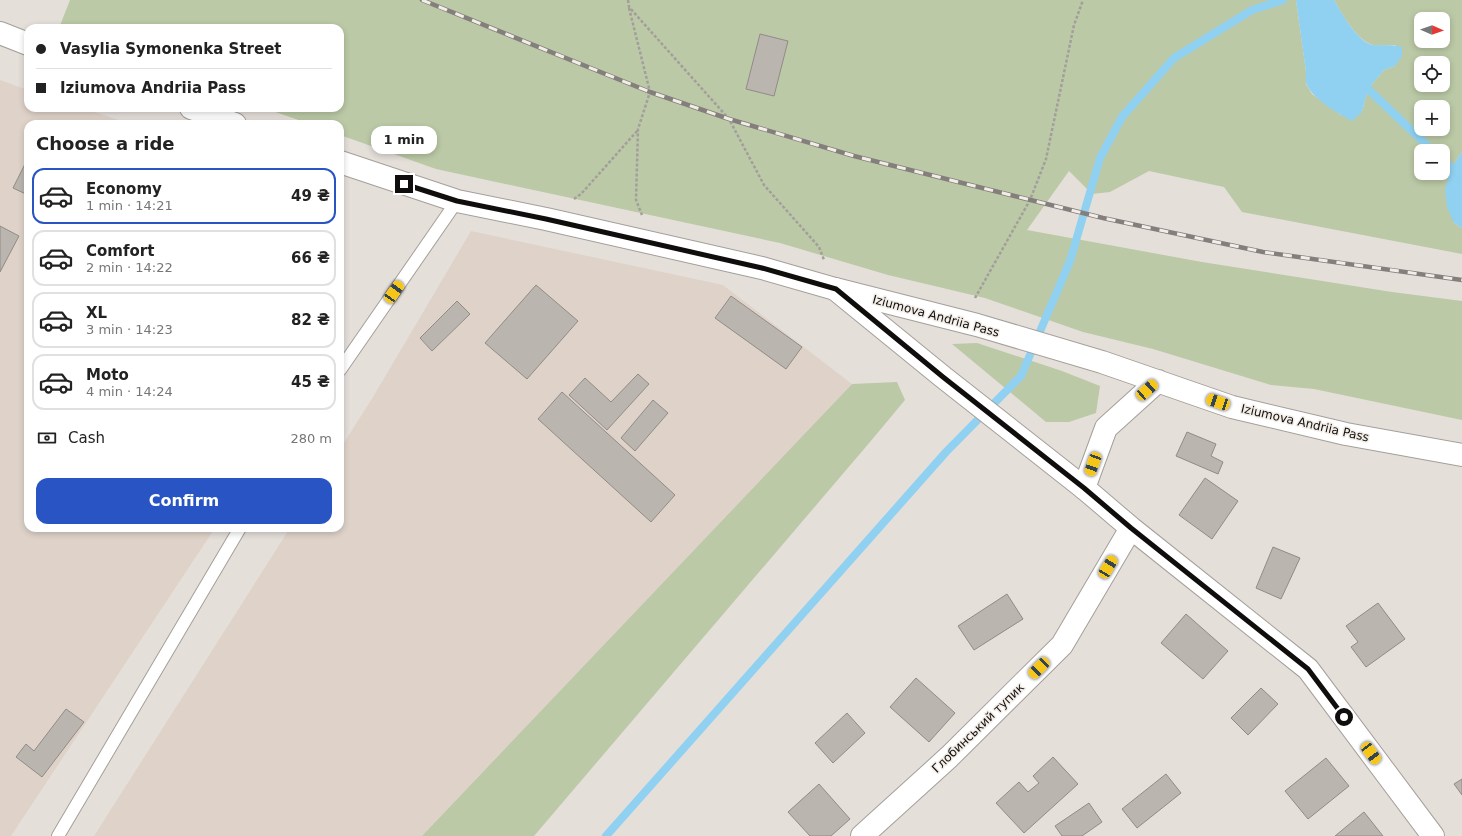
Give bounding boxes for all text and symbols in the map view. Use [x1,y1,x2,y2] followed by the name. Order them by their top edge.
[1414,12,1450,48] north arrow
[1414,12,1450,180] map controls
[60,40,282,58] text: Vasylia Symonenka Street
[1414,56,1450,92] button: locate
[60,79,246,97] text: Iziumova Andriia Pass
[1414,100,1450,136] button: +
[371,126,437,154] callout: 1 min
[384,132,424,147] text: 1 min
[36,133,175,154] text: Choose a ride
[1414,144,1450,180] button: −
[395,175,413,193] route end
[38,178,74,214] icon: car
[86,180,162,198] text: Economy
[291,187,330,205] text: 49 ₴
[86,198,173,213] text: 1 min · 14:21
[38,240,74,276] icon: car
[86,242,154,260] text: Comfort
[291,249,330,267] text: 66 ₴
[86,260,173,275] text: 2 min · 14:22
[382,279,406,305] car
[871,292,1001,340] street label: Iziumova Andriia Pass
[38,302,74,338] icon: car
[86,304,107,322] text: XL
[291,311,330,329] text: 82 ₴
[86,322,173,337] text: 3 min · 14:23
[38,364,74,400] icon: car
[86,366,129,384] text: Moto
[291,373,330,391] text: 45 ₴
[1134,378,1160,402] car
[86,384,173,399] text: 4 min · 14:24
[1205,392,1231,412] car
[1240,401,1370,445] street label: Iziumova Andriia Pass
[36,427,58,449] icon: cash
[68,429,105,447] text: Cash
[290,431,332,446] text: 280 m
[1083,451,1103,477] car
[36,478,332,524] button: Confirm
[1097,554,1119,580] car
[1026,655,1052,681] car
[929,680,1027,776] street label: Глобинський тупик
[1335,708,1353,726] route start
[1359,740,1383,766] car

